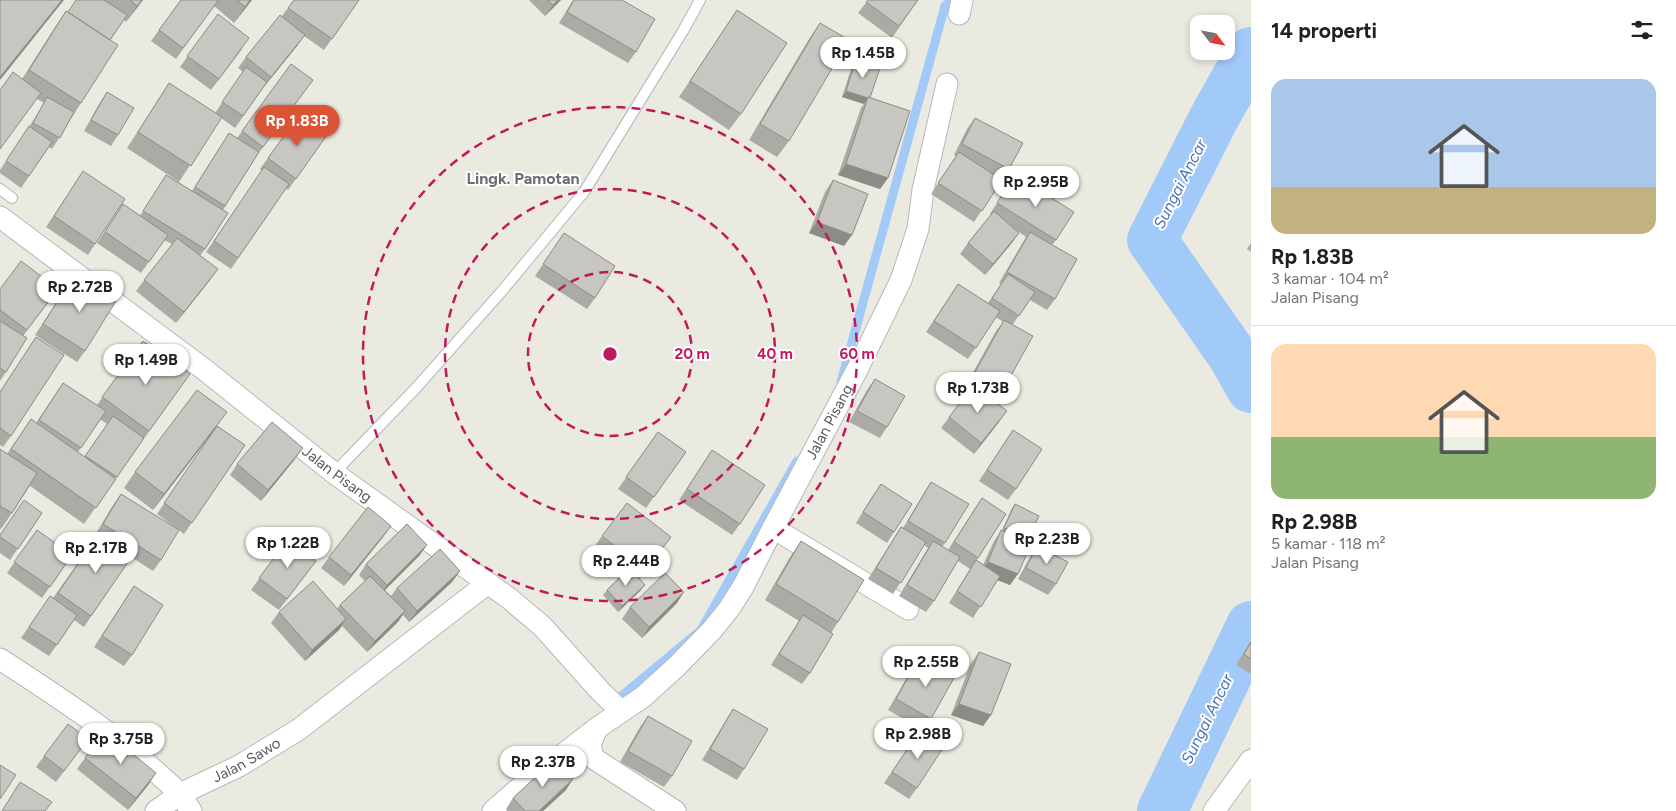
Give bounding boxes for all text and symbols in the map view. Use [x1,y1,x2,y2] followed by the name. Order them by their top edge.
[1190,15,1235,60] north arrow
[1190,15,1235,60] map controls
[1628,16,1656,44] icon: filters
[1271,18,1377,43] text: 14 properti
[811,36,915,79] pin: Rp 1.45B
[831,43,895,62] text: Rp 1.45B
[245,104,349,147] pin: Rp 1.83B
[266,111,328,130] text: Rp 1.83B
[1419,111,1509,201] icon: home
[1149,136,1211,232] water label: Sungai Ancar
[984,166,1088,208] pin: Rp 2.95B
[466,169,580,188] district label: Lingk. Pamotan
[1003,172,1069,191] text: Rp 2.95B
[1271,244,1354,269] text: Rp 1.83B
[1271,269,1389,288] text: 3 kamar · 104 m²
[28,270,132,313] pin: Rp 2.72B
[48,277,112,296] text: Rp 2.72B
[1271,288,1359,307] text: Jalan Pisang
[94,344,198,386] pin: Rp 1.49B
[601,345,619,363] centre of rings
[674,345,710,363] text: 20 m
[757,345,793,363] text: 40 m
[839,345,875,363] text: 60 m
[114,350,178,369] text: Rp 1.49B
[926,372,1030,414] pin: Rp 1.73B
[1419,377,1509,467] icon: home
[947,378,1009,397] text: Rp 1.73B
[802,381,857,463] street label: Jalan Pisang
[299,442,375,506] street label: Jalan Pisang
[1271,509,1357,534] text: Rp 2.98B
[995,522,1099,565] pin: Rp 2.23B
[236,526,340,569] pin: Rp 1.22B
[1015,529,1079,548] text: Rp 2.23B
[44,532,148,574] pin: Rp 2.17B
[257,533,319,552] text: Rp 1.22B
[1271,534,1385,553] text: 5 kamar · 118 m²
[65,538,127,557] text: Rp 2.17B
[574,544,678,587] pin: Rp 2.44B
[592,551,660,570] text: Rp 2.44B
[1271,553,1359,572] text: Jalan Pisang
[874,646,978,688] pin: Rp 2.55B
[893,652,959,671] text: Rp 2.55B
[1177,671,1237,767] water label: Sungai Ancar
[866,718,970,760] pin: Rp 2.98B
[69,722,173,765] pin: Rp 3.75B
[885,724,951,743] text: Rp 2.98B
[89,729,153,748] text: Rp 3.75B
[209,734,284,786] street label: Jalan Sawo
[491,746,595,788] pin: Rp 2.37B
[511,752,575,771] text: Rp 2.37B

